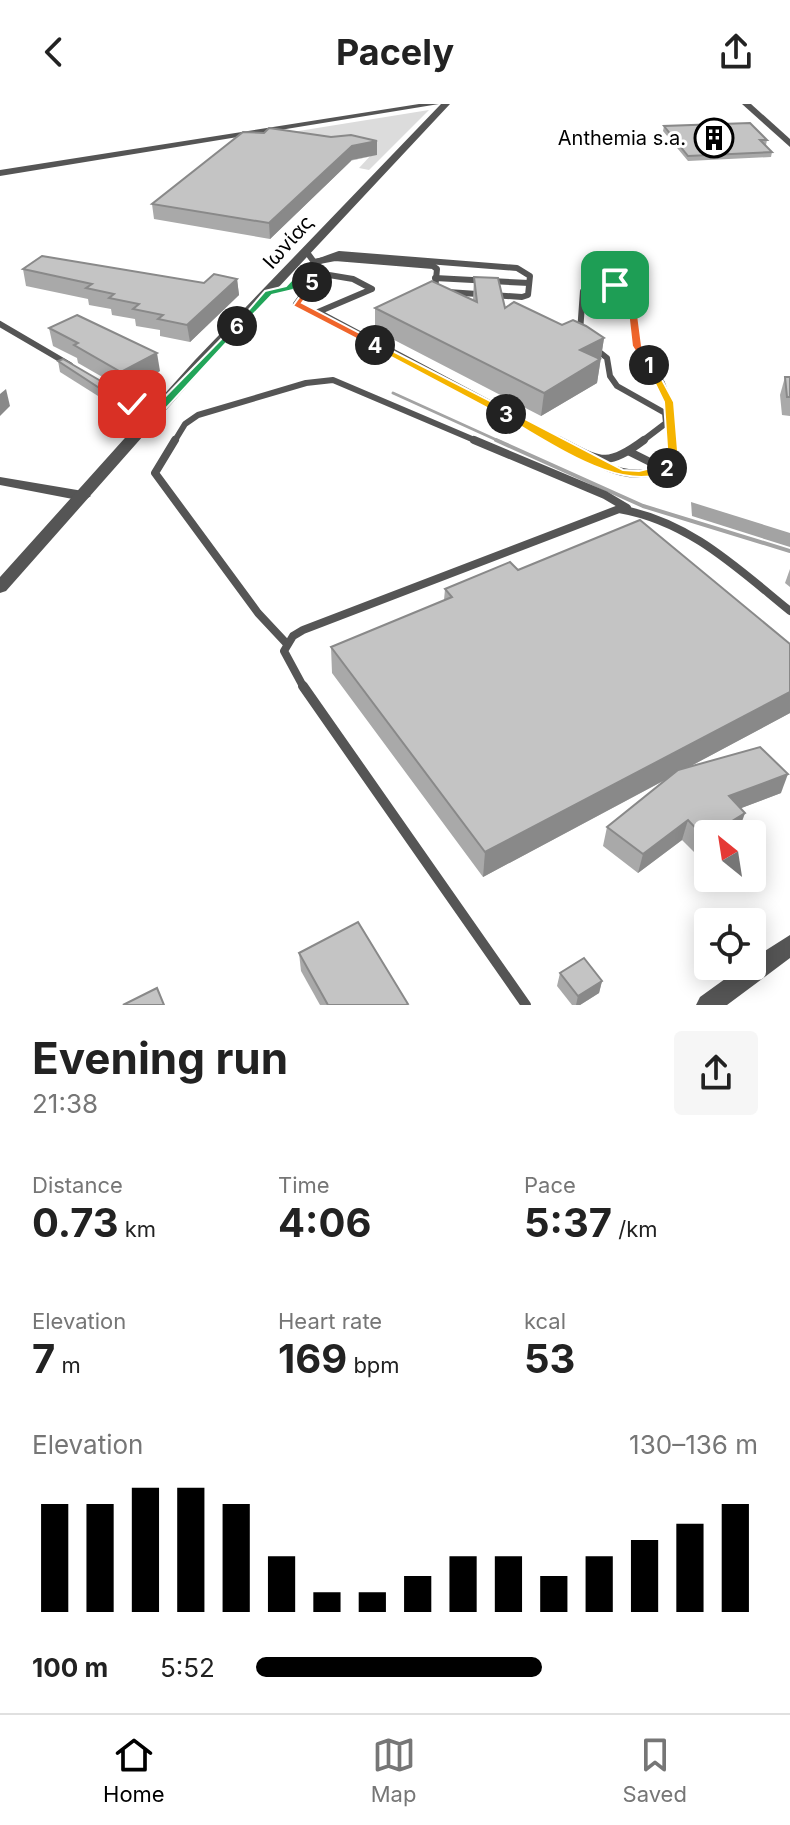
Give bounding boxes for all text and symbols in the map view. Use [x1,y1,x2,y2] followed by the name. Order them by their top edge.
[32,30,76,74] icon: back
[336,30,454,74] text: Pacely
[714,30,758,74] icon: share
[693,117,735,159] building icon: Anthemia s.a.
[558,126,686,150] place label: Anthemia s.a.
[258,210,318,274] street label: Ιωνίας
[581,251,649,319] pin
[292,262,332,302] pin: 5
[593,263,637,307] icon: arrive
[305,269,319,295] text: 5
[217,306,257,346] pin: 6
[230,313,244,339] text: 6
[355,325,395,365] pin: 4
[368,332,382,358] text: 4
[629,345,669,385] pin: 1
[644,352,654,378] text: 1
[98,370,166,438] pin
[110,382,154,426] icon: check
[486,394,526,434] pin: 3
[499,401,513,427] text: 3
[647,448,687,488] pin: 2
[660,455,674,481] text: 2
[694,820,766,892] north arrow
[694,820,766,980] map controls
[694,908,766,980] button: locate
[32,1031,288,1085] text: Evening run
[674,1031,758,1115] button: share
[32,1088,98,1119] text: 21:38
[32,1172,123,1198] text: Distance
[278,1172,330,1198] text: Time
[524,1172,576,1198] text: Pace
[32,1198,119,1247] text: 0.73
[278,1198,371,1247] text: 4:06
[524,1198,612,1247] text: 5:37
[119,1216,156,1242] text: km
[612,1216,657,1242] text: /km
[32,1308,126,1334] text: Elevation
[278,1308,382,1334] text: Heart rate
[524,1308,566,1334] text: kcal
[32,1334,55,1383] text: 7
[278,1334,347,1383] text: 169
[524,1334,575,1383] text: 53
[55,1352,81,1378] text: m
[347,1352,400,1378] text: bpm
[32,1429,143,1460] text: Elevation
[629,1429,758,1460] text: 130–136 m
[32,1652,108,1683] text: 100 m
[160,1652,215,1683] text: 5:52
[103,1733,165,1807] tab: Home
[371,1733,416,1807] tab: Map
[623,1733,687,1807] tab: Saved

